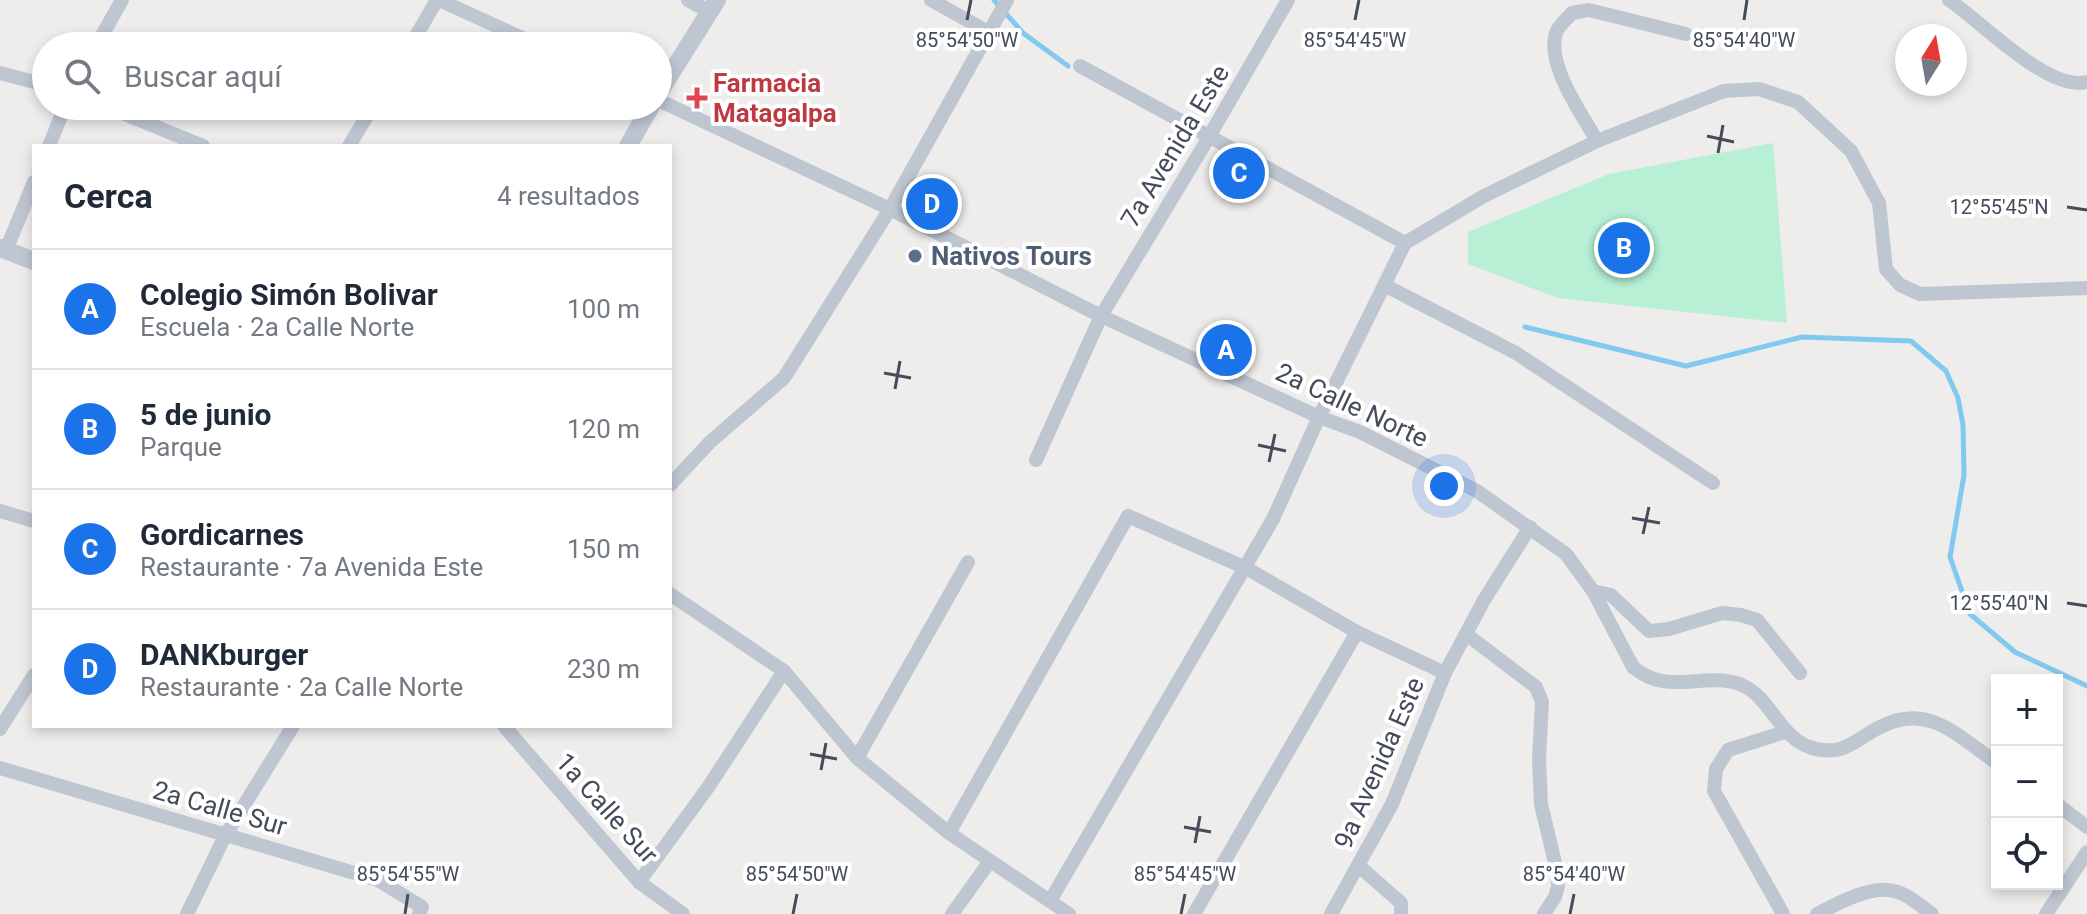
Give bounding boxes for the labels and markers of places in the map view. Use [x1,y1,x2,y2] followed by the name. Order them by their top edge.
[713,68,837,128] place label: Farmacia Matagalpa
[688,89,706,107] marker: Farmacia Matagalpa
[1213,143,1265,203] pin: C
[906,174,958,234] pin: D
[1598,218,1650,278] pin: B
[931,241,1092,271] place label: Nativos Tours
[906,247,924,265] marker: Nativos Tours
[1200,320,1252,380] pin: A

